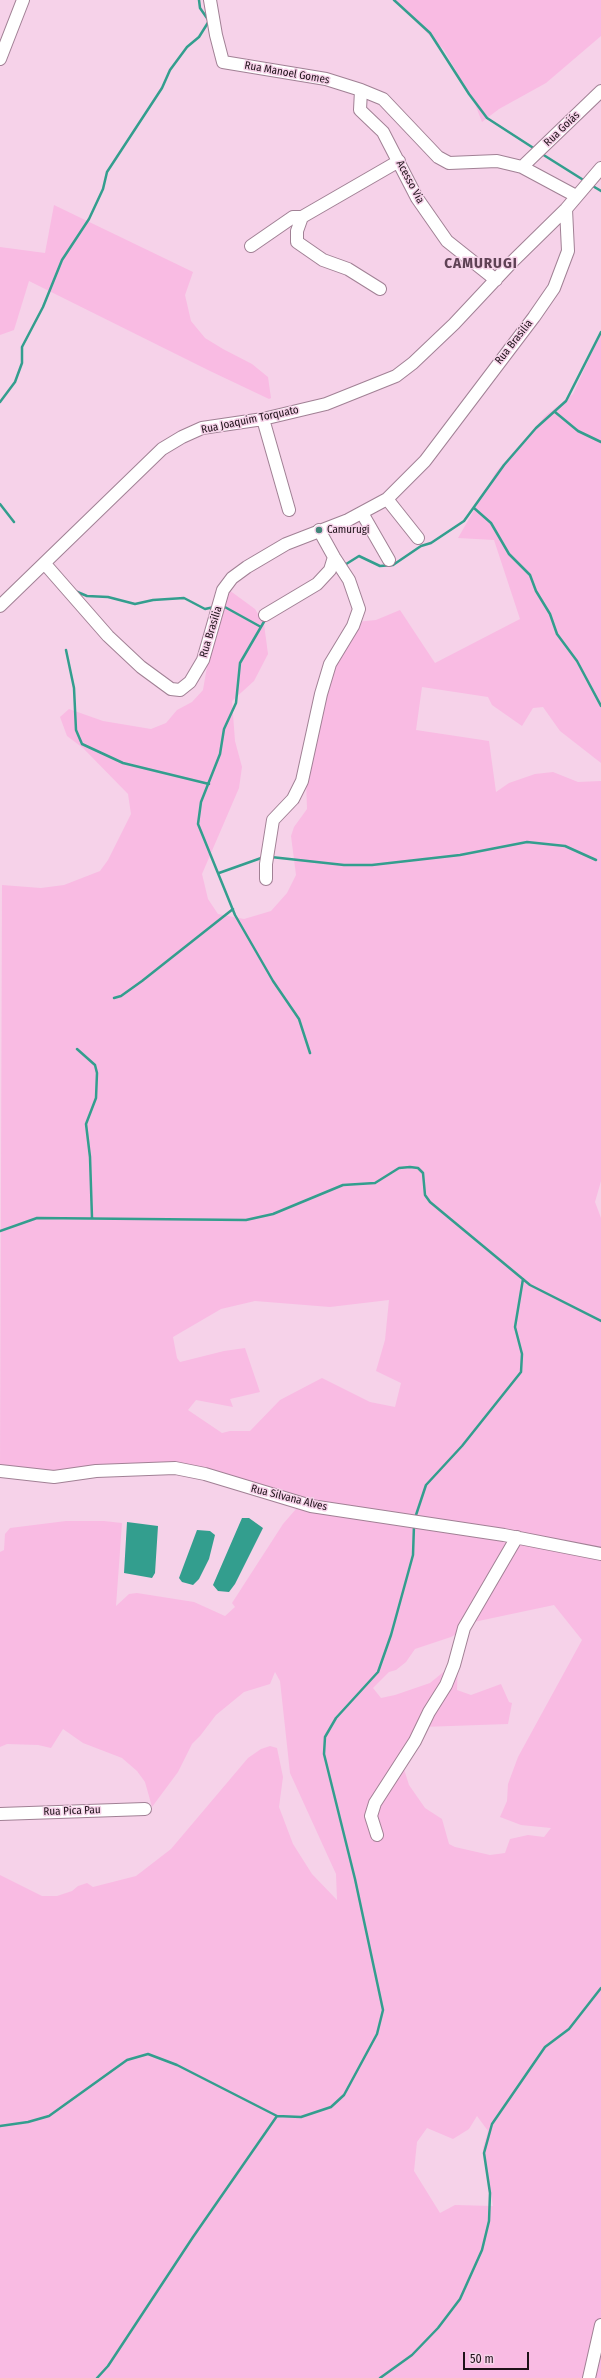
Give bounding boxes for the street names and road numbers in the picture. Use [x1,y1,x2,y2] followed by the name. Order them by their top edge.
[243,59,331,87] street label: Rua Manoel Gomes
[541,109,583,149] street label: Rua Goiás
[393,158,427,206] street label: Acesso Via
[492,317,536,367] street label: Rua Brasília
[200,403,300,437] street label: Rua Joaquim Torquato
[197,605,225,659] street label: Rua Brasília
[249,1482,329,1514] street label: Rua Silvana Alves
[43,1803,101,1819] street label: Rua Pica Pau

